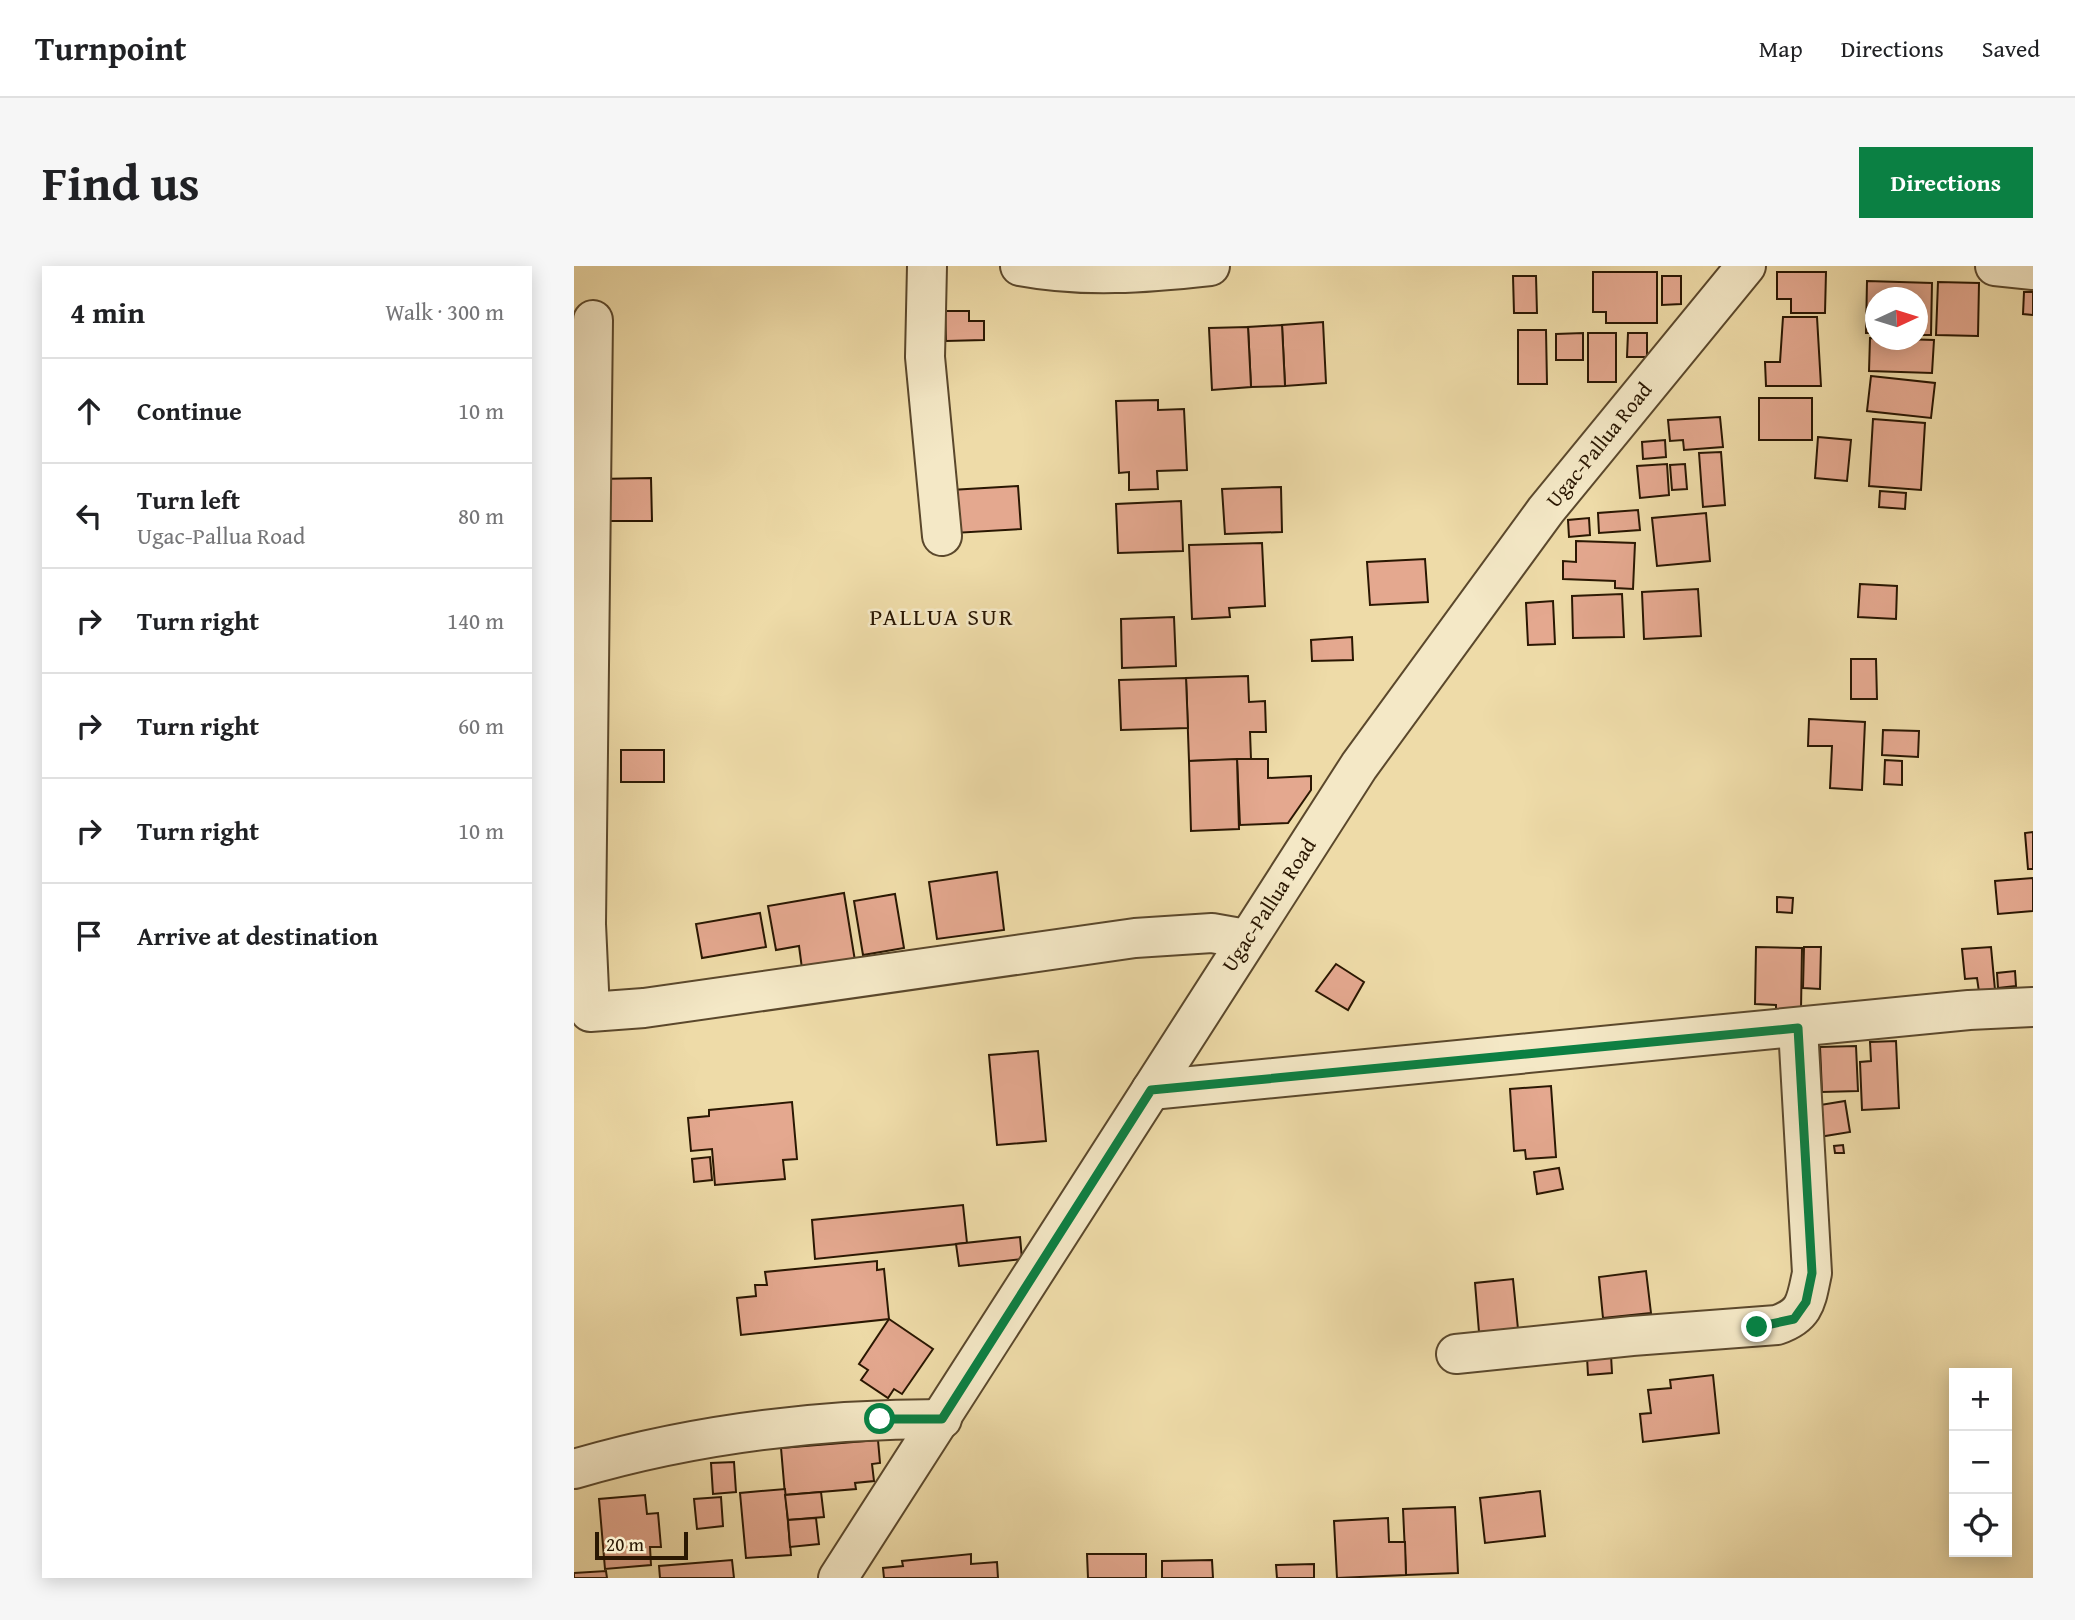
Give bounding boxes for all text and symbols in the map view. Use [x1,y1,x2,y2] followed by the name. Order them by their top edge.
[35,24,187,72] text: Turnpoint
[1759,31,1803,66] text: Map
[1841,31,1944,66] text: Directions
[1982,31,2040,66] text: Saved
[42,146,200,218] text: Find us
[1859,147,2033,218] button: Directions
[1865,287,1928,350] north arrow
[70,290,145,334] text: 4 min
[385,295,504,328] text: Walk · 300 m
[1538,375,1659,514] street label: Ugac-Pallua Road
[137,391,242,430] text: Continue
[70,392,108,430] icon: ahead
[458,394,504,427] text: 10 m
[137,480,240,519] text: Turn left
[70,497,108,535] icon: left
[458,499,504,532] text: 80 m
[137,519,305,552] text: Ugac-Pallua Road
[869,599,1015,634] district label: PALLUA SUR
[137,601,259,640] text: Turn right
[70,602,108,640] icon: right
[447,604,504,637] text: 140 m
[137,706,259,745] text: Turn right
[70,707,108,745] icon: right
[458,709,504,742] text: 60 m
[137,811,259,850] text: Turn right
[70,812,108,850] icon: right
[458,814,504,847] text: 10 m
[1214,831,1324,978] street label: Ugac-Pallua Road
[137,916,378,955] text: Arrive at destination
[70,917,108,955] icon: arrive
[1741,1311,1772,1342] route end
[1949,1368,2012,1557] map controls
[1949,1368,2012,1431] button: +
[864,1403,895,1434] route start
[1949,1431,2012,1494] button: −
[1949,1494,2012,1557] button: locate
[595,1529,688,1561] scale bar
[606,1530,644,1558] text: 20 m

